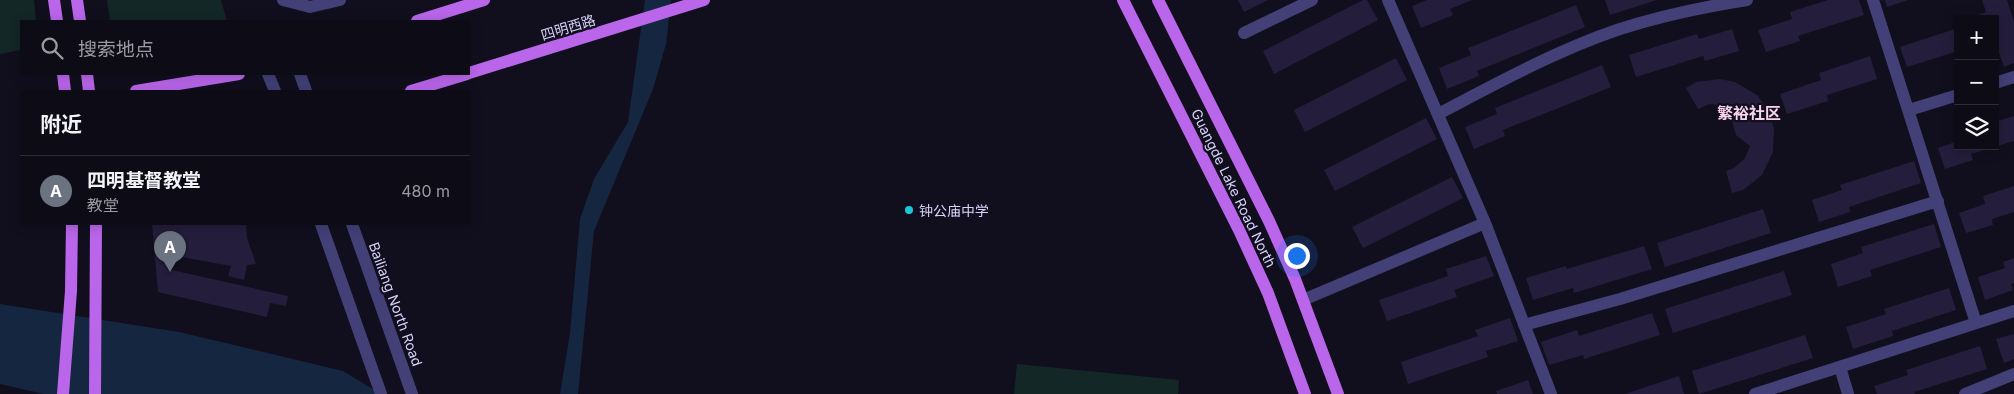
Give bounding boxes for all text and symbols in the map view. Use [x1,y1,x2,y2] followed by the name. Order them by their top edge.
[539,11,597,43] street label: 四明西路
[1954,15,1999,150] map controls
[1954,15,1999,60] button: +
[20,20,470,75] search box
[38,34,66,62] icon: search
[78,38,154,61] text: 搜索地点
[1954,60,1999,105] button: −
[1717,103,1781,123] district label: 繁裕社区
[1954,105,1999,150] button: layers
[1188,106,1280,270] street label: Guangde Lake Road North
[40,112,82,137] text: 附近
[87,169,201,192] text: 四明基督教堂
[50,181,62,201] text: A
[401,181,450,201] text: 480 m
[87,195,119,215] text: 教堂
[919,202,989,219] place label: 钟公庙中学
[903,204,915,216] marker: 钟公庙中学
[154,231,186,272] pin: A
[366,240,426,368] street label: Bailiang North Road
[1284,243,1310,269] your location

